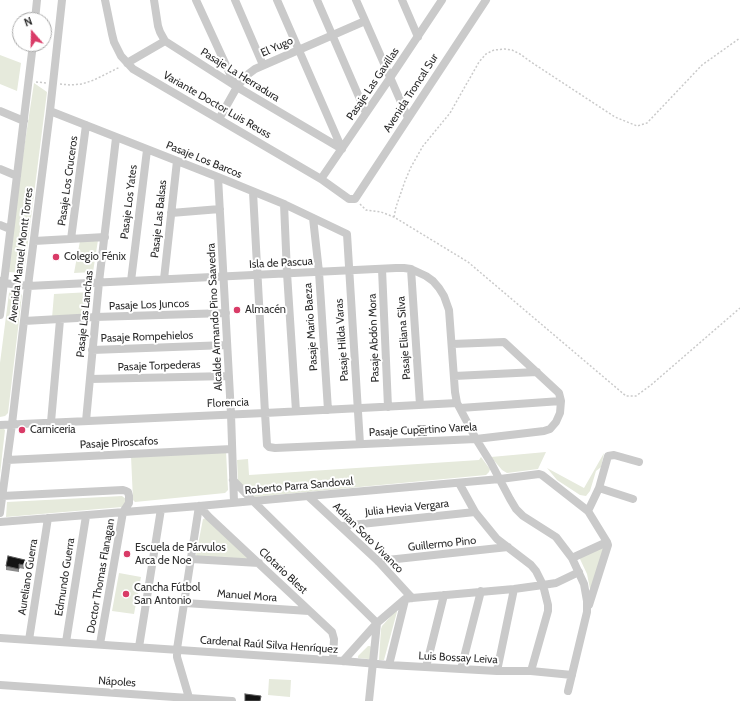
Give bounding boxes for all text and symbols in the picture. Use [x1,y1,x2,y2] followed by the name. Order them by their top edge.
[12,12,52,52] north arrow
[22,14,34,30] text: N
[259,34,295,60] street label: El Yugo
[198,45,282,105] street label: Pasaje La Herradura
[344,45,402,123] street label: Pasaje Las Gavillas
[381,51,441,135] street label: Avenida Troncal Sur
[161,69,273,141] street label: Variante Doctor Luis Reuss
[55,135,81,227] street label: Pasaje Los Cruceros
[164,139,244,181] street label: Pasaje Los Barcos
[118,164,140,240] street label: Pasaje Los Yates
[148,179,170,259] street label: Pasaje Las Balsas
[6,187,36,323] street label: Avenida Manuel Montt Torres
[205,243,225,391] street label: Alcalde Armando Pino Saavedra
[64,250,126,264] place label: Colegio Fénix
[51,252,61,262] marker: Colegio Fénix
[249,255,313,271] street label: Isla de Pascua
[74,270,96,358] street label: Pasaje Las Lanchas
[301,283,321,371] street label: Pasaje Mario Baeza
[366,293,382,383] street label: Pasaje Abdón Mora
[394,296,414,380] street label: Pasaje Eliana Silva
[109,297,189,313] street label: Pasaje Los Juncos
[333,298,351,382] street label: Pasaje Hilda Varas
[245,303,286,317] place label: Almacén
[232,305,242,315] marker: Almacén
[100,329,194,345] street label: Pasaje Rompehielos
[117,358,201,374] street label: Pasaje Torpederas
[207,396,249,410] street label: Florencia
[369,421,477,439] street label: Pasaje Cupertino Varela
[30,423,76,437] place label: Carniceria
[17,425,27,435] marker: Carniceria
[79,434,159,452] street label: Pasaje Piroscafos
[244,475,354,497] street label: Roberto Parra Sandoval
[364,497,450,519] street label: Julia Hevia Vergara
[330,500,406,576] street label: Adrian Soto Vivanco
[84,518,118,634] street label: Doctor Thomas Flanagan
[407,534,477,554] street label: Guillermo Pino
[52,537,78,617] street label: Edmundo Guerra
[15,538,41,616] street label: Aureliano Guerra
[135,541,226,567] place label: Escuela de Párvulos Arca de Noe
[256,545,310,597] street label: Clotario Blest
[122,549,132,559] marker: Escuela de Párvulos Arca de Noe
[134,581,200,607] place label: Cancha Fútbol San Antonio
[216,587,278,605] street label: Manuel Mora
[121,589,131,599] marker: Cancha Fútbol San Antonio
[199,634,339,656] street label: Cardenal Raúl Silva Henríquez
[418,649,498,667] street label: Luis Bossay Leiva
[98,674,136,690] street label: Nápoles

